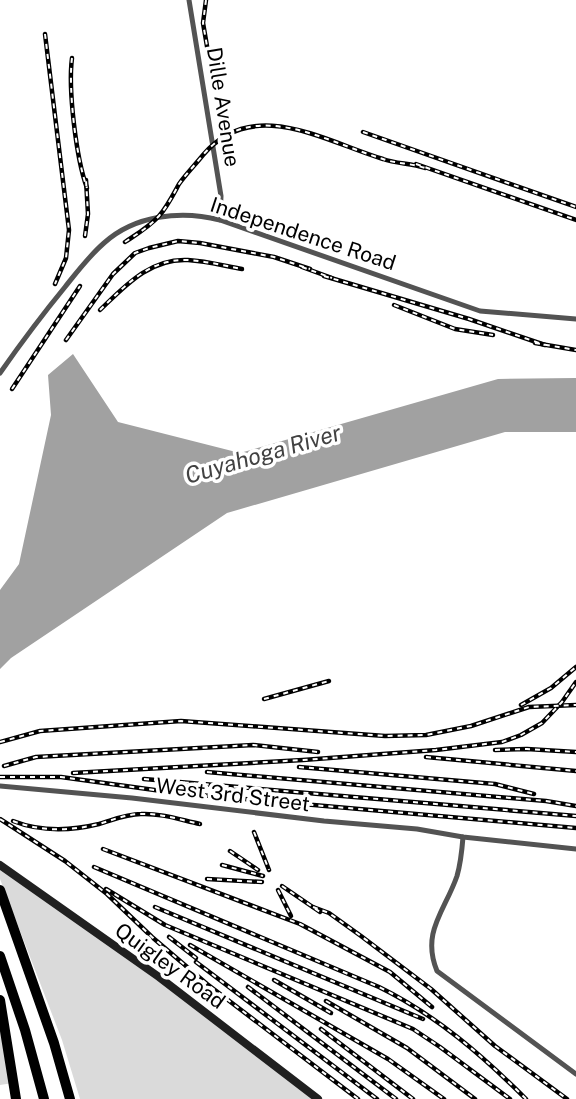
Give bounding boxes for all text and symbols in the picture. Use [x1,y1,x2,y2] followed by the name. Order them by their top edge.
[202,45,245,169] street label: Dille Avenue
[207,192,399,275] street label: Independence Road
[182,418,344,489] water label: Cuyahoga River
[155,773,311,816] street label: West 3rd Street
[110,917,230,1014] street label: Quigley Road

